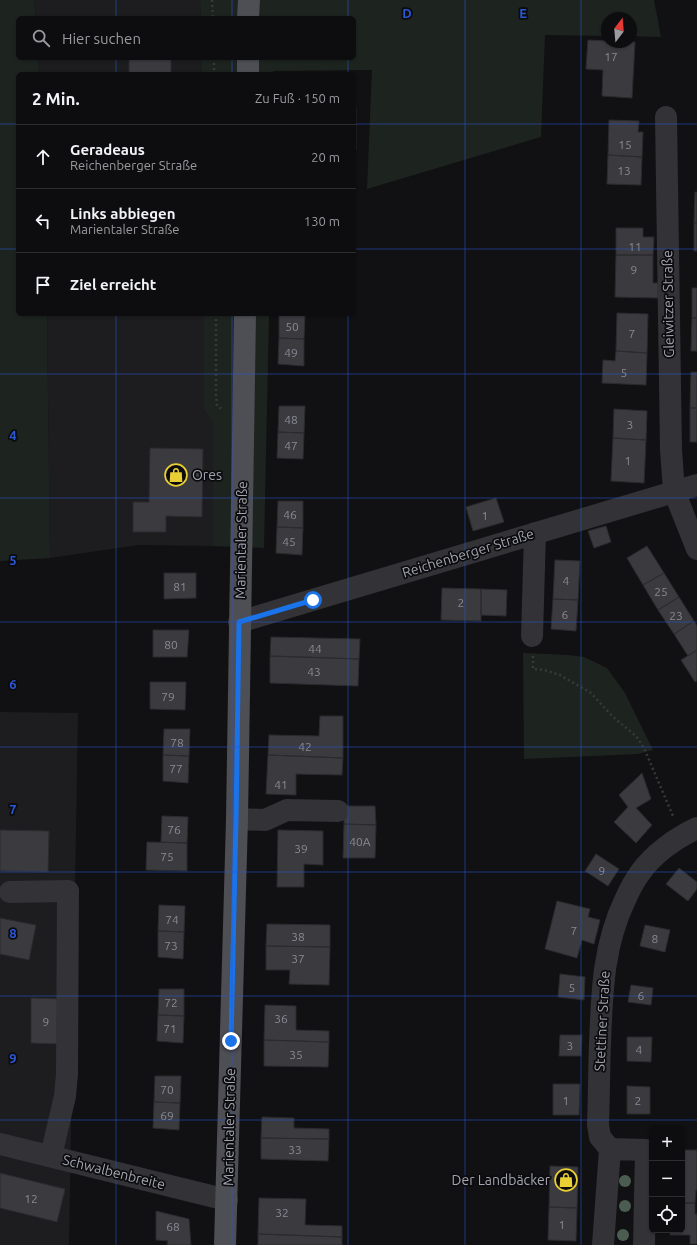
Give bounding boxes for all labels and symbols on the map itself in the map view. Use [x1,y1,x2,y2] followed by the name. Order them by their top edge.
[402,6,412,20] text: D
[519,6,527,20] text: E
[601,12,637,48] north arrow
[604,50,618,63] house number: 17
[618,138,632,151] house number: 15
[617,164,631,177] house number: 13
[628,240,642,253] house number: 11
[659,250,677,358] street label: Gleiwitzer Straße
[631,263,637,276] house number: 9
[285,320,299,333] house number: 50
[629,327,635,340] house number: 7
[284,346,298,359] house number: 49
[621,366,627,379] house number: 5
[284,413,298,426] house number: 48
[627,418,633,431] house number: 3
[9,428,17,442] text: 4
[284,439,298,452] house number: 47
[625,454,631,467] house number: 1
[163,462,189,488] shop icon: Ores
[192,467,222,483] place label: Ores
[232,481,250,599] street label: Marientaler Straße
[283,508,297,521] house number: 46
[482,509,488,522] house number: 1
[400,525,536,581] street label: Reichenberger Straße
[282,535,296,548] house number: 45
[9,553,17,567] text: 5
[563,574,570,587] house number: 4
[173,580,187,593] house number: 81
[654,585,668,598] house number: 25
[304,591,322,609] route start
[458,596,464,609] house number: 2
[562,608,569,621] house number: 6
[669,609,683,622] house number: 23
[164,638,178,651] house number: 80
[308,642,322,655] house number: 44
[307,665,321,678] house number: 43
[9,677,17,691] text: 6
[161,690,175,703] house number: 79
[170,736,184,749] house number: 78
[298,740,312,753] house number: 42
[169,762,183,775] house number: 77
[274,778,288,791] house number: 41
[9,802,17,816] text: 7
[167,823,181,836] house number: 76
[349,835,371,848] house number: 40A
[294,842,308,855] house number: 39
[160,850,174,863] house number: 75
[599,864,605,877] house number: 9
[165,913,179,926] house number: 74
[571,924,577,937] house number: 7
[9,926,17,940] text: 8
[291,930,305,943] house number: 38
[652,932,659,945] house number: 8
[164,939,178,952] house number: 73
[291,952,305,965] house number: 37
[591,970,613,1072] street label: Stettiner Straße
[569,981,575,994] house number: 5
[638,989,645,1002] house number: 6
[164,996,178,1009] house number: 72
[274,1012,288,1025] house number: 36
[43,1015,49,1028] house number: 9
[163,1022,177,1035] house number: 71
[222,1032,240,1050] route end
[567,1039,573,1052] house number: 3
[636,1043,643,1056] house number: 4
[289,1048,303,1061] house number: 35
[9,1051,17,1065] text: 9
[220,1068,238,1186] street label: Marientaler Straße
[160,1083,174,1096] house number: 70
[563,1094,569,1107] house number: 1
[635,1094,641,1107] house number: 2
[160,1109,174,1122] house number: 69
[288,1143,302,1156] house number: 33
[61,1152,167,1192] street label: Schwalbenbreite
[553,1167,579,1193] shop icon: Der Landbäcker
[452,1172,551,1188] place label: Der Landbäcker
[24,1192,38,1205] house number: 12
[275,1206,289,1219] house number: 32
[559,1218,565,1231] house number: 1
[166,1220,180,1233] house number: 68

